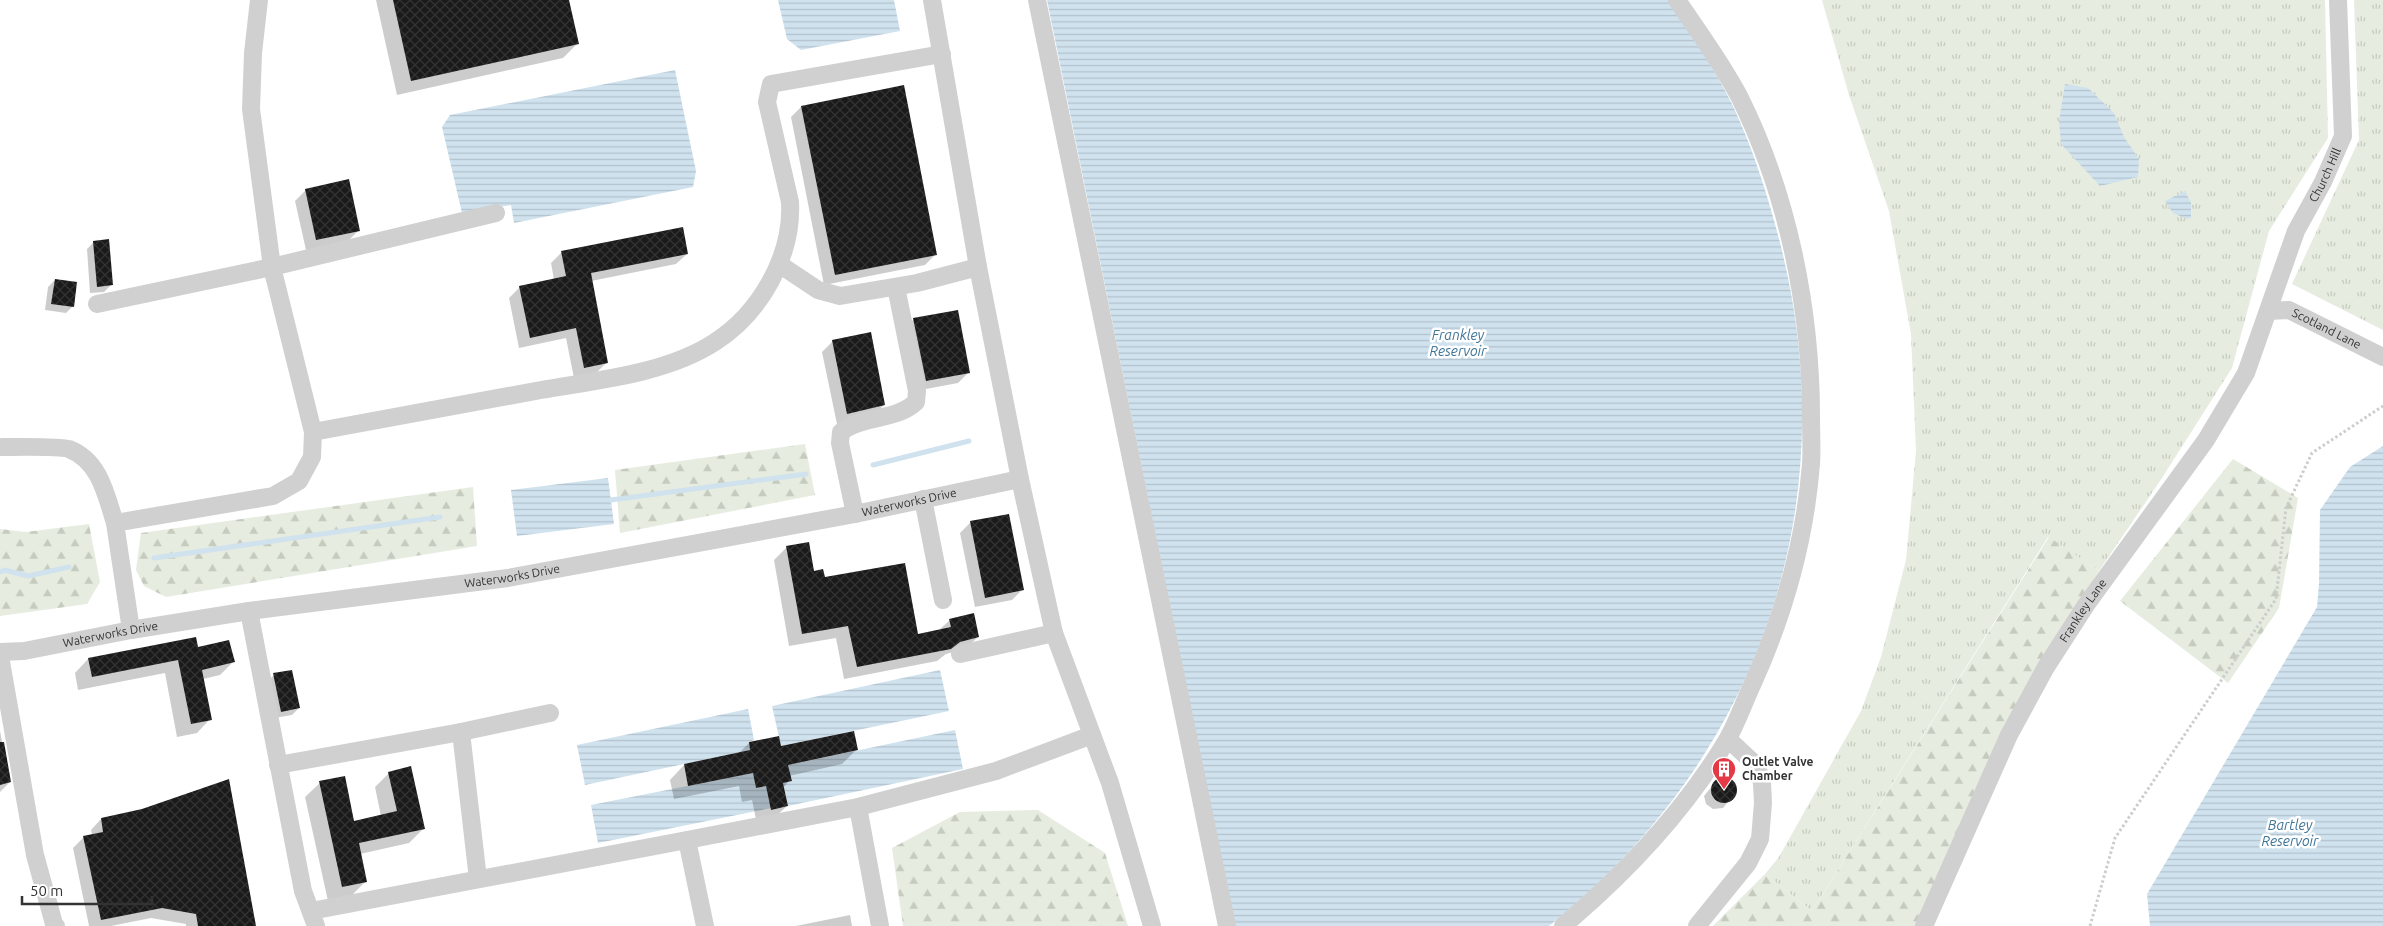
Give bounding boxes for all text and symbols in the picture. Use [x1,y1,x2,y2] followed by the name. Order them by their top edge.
[2306,146,2343,204] street label: Church Hill
[2290,306,2363,351] street label: Scotland Lane
[1430,327,1487,359] water label: Frankley Reservoir
[861,486,958,518] street label: Waterworks Drive
[464,562,561,590] street label: Waterworks Drive
[2057,576,2109,645] street label: Frankley Lane
[62,619,159,649] street label: Waterworks Drive
[1742,755,1814,782] place label: Outlet Valve Chamber
[1711,756,1737,790] building icon: Outlet Valve Chamber
[2262,817,2319,849] water label: Bartley Reservoir
[22,874,152,906] scale bar
[30,882,63,899] text: 50 m

